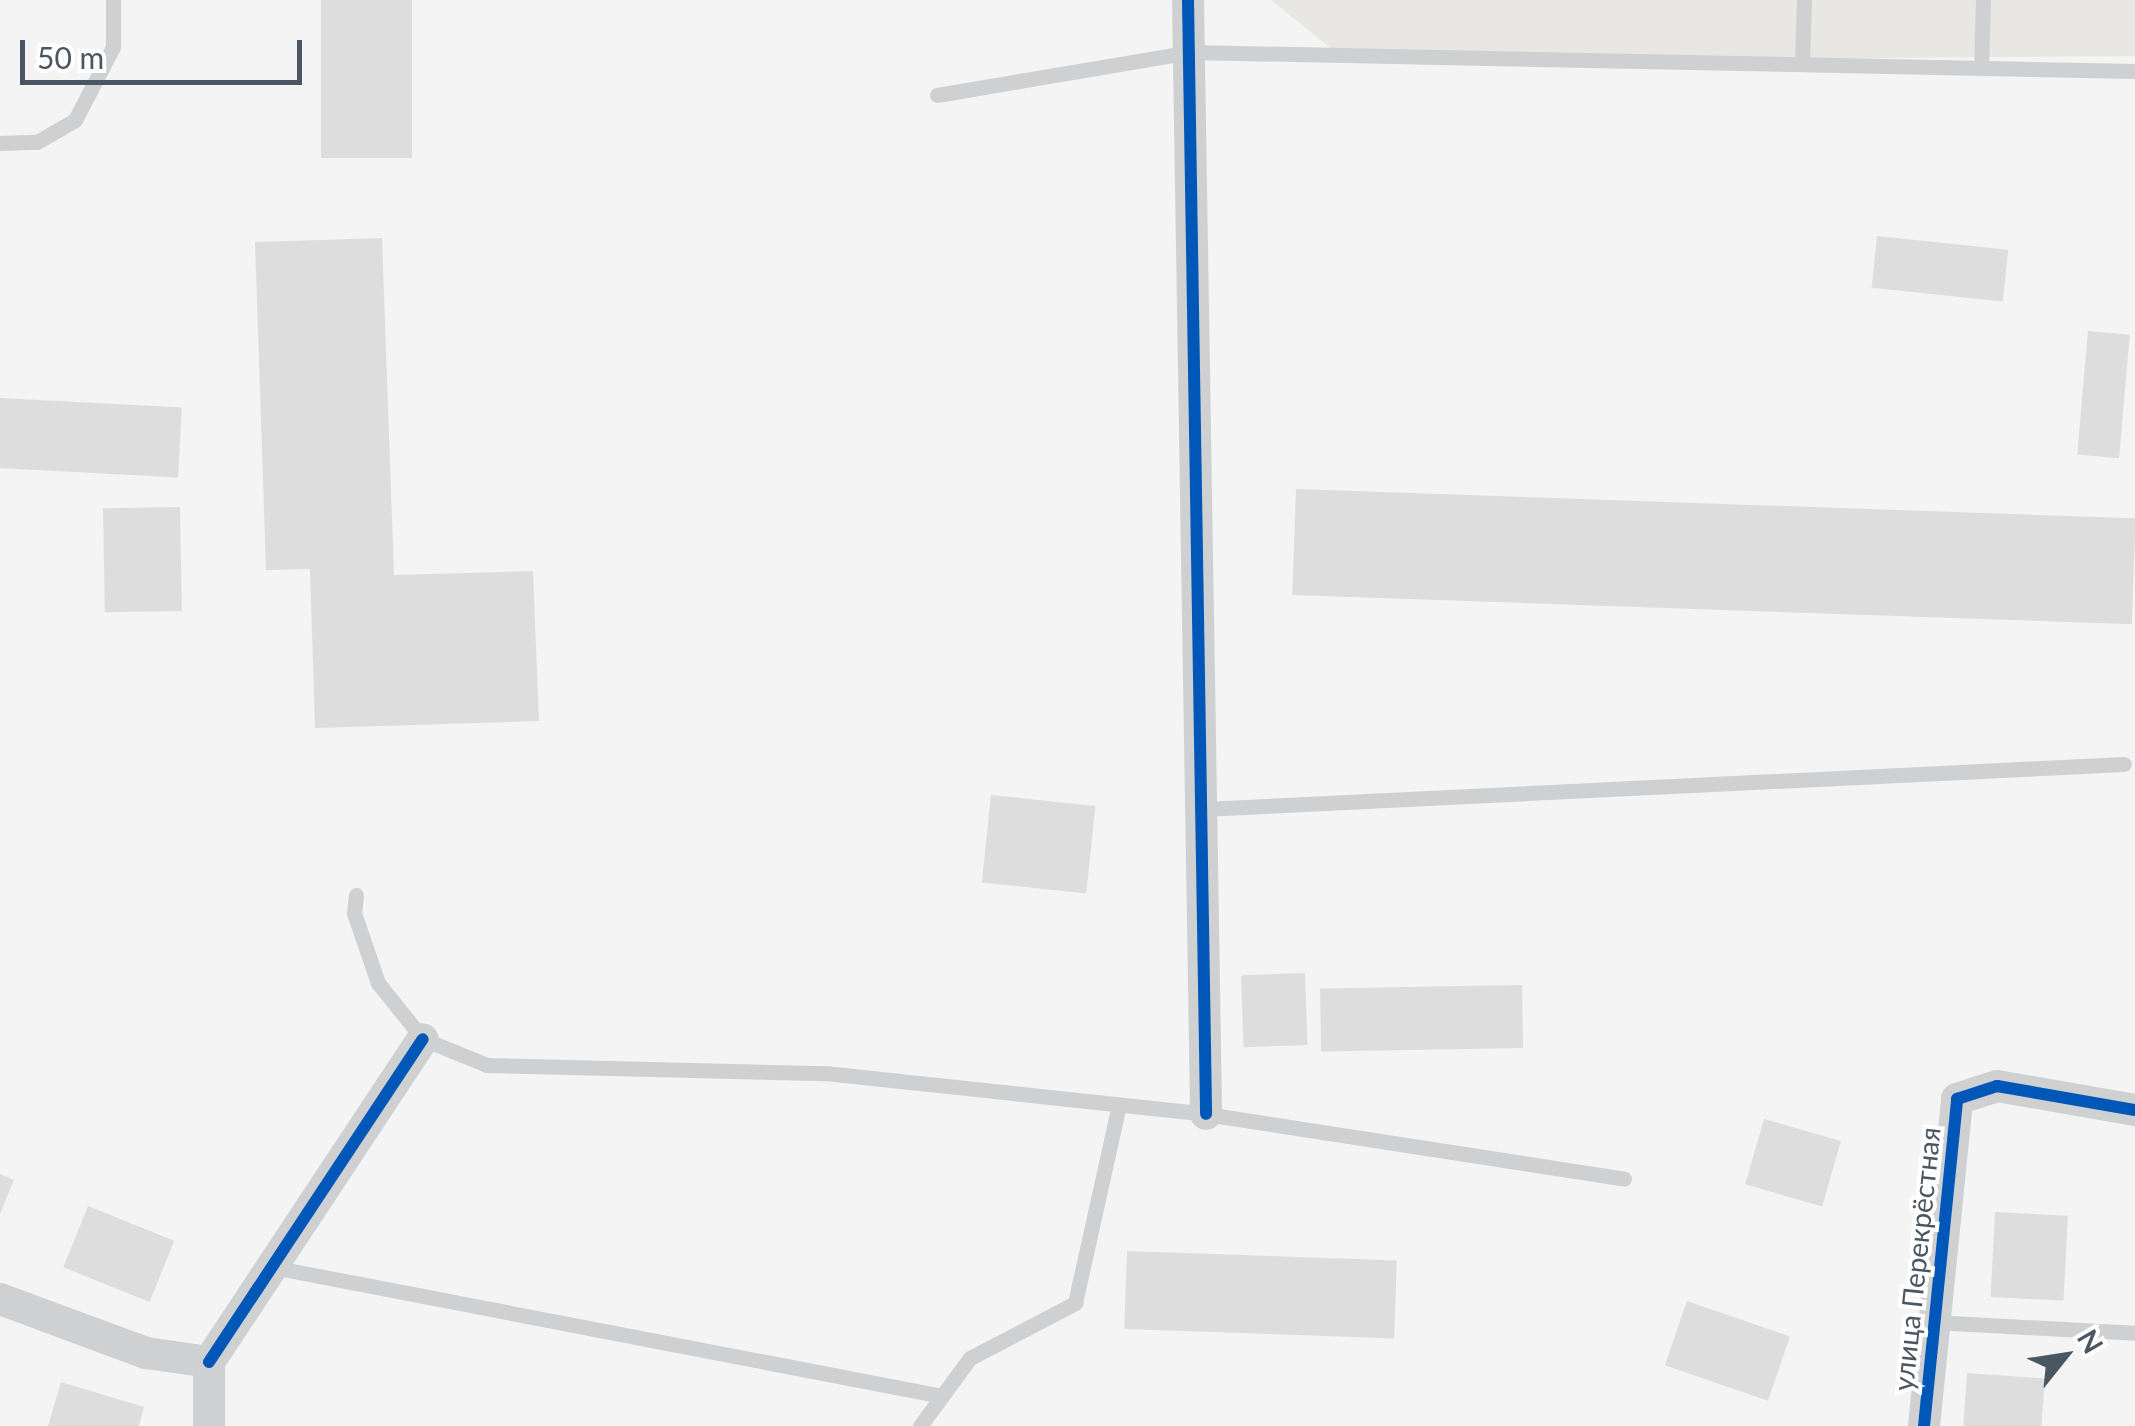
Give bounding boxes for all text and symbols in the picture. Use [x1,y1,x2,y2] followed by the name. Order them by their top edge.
[25,20,308,82] scale bar
[37,39,104,75] text: 50 m
[1885,1125,1947,1393] street label: улица Перекрёстная
[2015,1306,2115,1406] north arrow
[2071,1323,2111,1359] text: N

